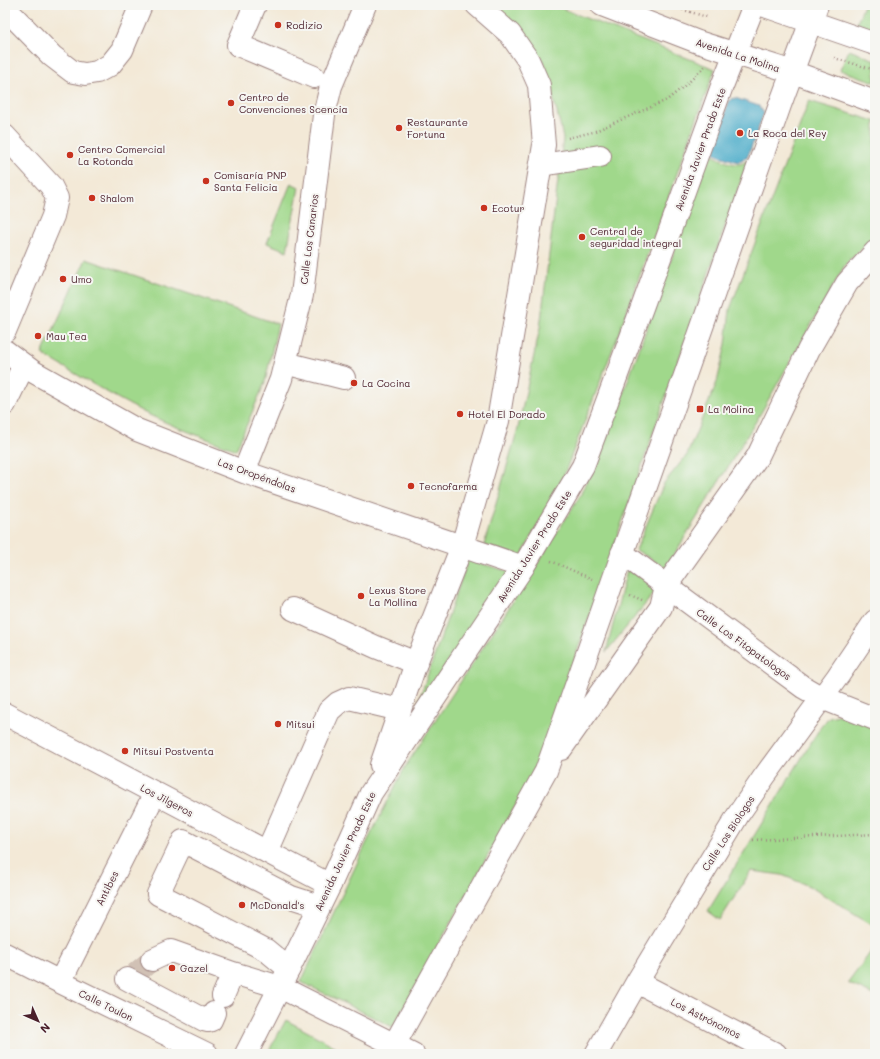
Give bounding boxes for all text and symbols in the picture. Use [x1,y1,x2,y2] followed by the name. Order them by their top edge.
[286,18,322,32] place label: Rodizio
[273,20,283,30] marker: Rodizio
[694,35,782,75] street label: Avenida La Molina
[671,85,729,213] street label: Avenida Javier Prado Este
[239,90,348,116] place label: Centro de Convenciones Scencia
[226,98,236,108] marker: Centro de Convenciones Scencia
[407,115,468,141] place label: Restaurante Fortuna
[394,123,404,133] marker: Restaurante Fortuna
[748,126,826,140] place label: La Roca del Rey
[735,128,745,138] marker: La Roca del Rey
[78,142,165,168] place label: Centro Comercial La Rotonda
[65,150,75,160] marker: Centro Comercial La Rotonda
[214,168,286,194] place label: Comisaría PNP Santa Felicia
[201,176,211,186] marker: Comisaría PNP Santa Felicia
[100,191,134,205] place label: Shalom
[87,193,97,203] marker: Shalom
[297,193,322,285] street label: Calle Los Canarios
[492,201,524,215] place label: Ecotur
[479,203,489,213] marker: Ecotur
[590,224,681,250] place label: Central de seguridad integral
[577,232,587,242] marker: Central de seguridad integral
[71,272,92,286] place label: Umo
[58,274,68,284] marker: Umo
[46,329,87,343] place label: Mau Tea
[33,331,43,341] marker: Mau Tea
[362,376,410,390] place label: La Cocina
[349,378,359,388] marker: La Cocina
[708,402,754,416] place label: La Molina
[695,404,705,414] marker: La Molina
[468,407,545,421] place label: Hotel El Dorado
[455,409,465,419] marker: Hotel El Dorado
[216,454,298,496] street label: Las Oropéndolas
[419,479,477,493] place label: Tecnofarma
[406,481,416,491] marker: Tecnofarma
[494,487,574,605] street label: Avenida Javier Prado Este
[369,583,426,609] place label: Lexus Store La Mollina
[356,591,366,601] marker: Lexus Store La Mollina
[694,605,794,683] street label: Calle Los Fitopatologos
[286,717,315,731] place label: Mitsui
[273,719,283,729] marker: Mitsui
[133,744,214,758] place label: Mitsui Postventa
[120,746,130,756] marker: Mitsui Postventa
[138,780,196,820] street label: Los Jilgeros
[311,789,379,913] street label: Avenida Javier Prado Este
[698,792,758,873] street label: Calle Los Biologos
[92,868,122,908] street label: Antibes
[250,898,304,912] place label: McDonald's
[237,900,247,910] marker: McDonald's
[180,961,208,975] place label: Gazel
[167,963,177,973] marker: Gazel
[77,986,135,1024] street label: Calle Toulon
[669,994,743,1042] street label: Los Astrónomos
[18,1001,58,1041] north arrow
[37,1020,54,1037] text: N

